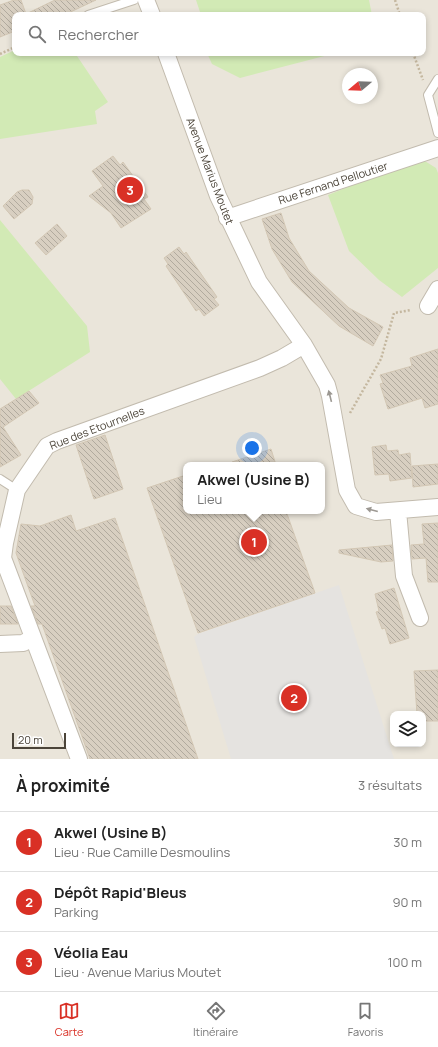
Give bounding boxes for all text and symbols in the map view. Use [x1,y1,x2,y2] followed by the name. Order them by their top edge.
[12,12,426,56] search box
[26,23,48,45] icon: search
[58,24,139,45] text: Rechercher
[342,68,378,104] north arrow
[183,115,238,227] street label: Avenue Marius Moutet
[276,158,390,207] street label: Rue Fernand Pelloutier
[117,175,143,205] pin: 3
[327,390,333,402] one-way arrow
[47,402,147,453] street label: Rue des Etournelles
[242,438,262,458] your location
[183,462,325,514] popup
[197,469,311,490] text: Akwel (Usine B)
[197,490,222,508] text: Lieu
[365,507,377,513] one-way arrow
[241,527,267,557] pin: 1
[281,683,307,713] pin: 2
[390,711,426,747] map controls
[390,711,426,747] button: layers
[12,731,66,750] scale bar
[18,732,43,747] text: 20 m
[16,774,110,797] text: À proximité
[358,776,422,794] text: 3 résultats
[54,822,168,843] text: Akwel (Usine B)
[26,833,32,851] text: 1
[393,833,422,851] text: 30 m
[54,843,230,861] text: Lieu · Rue Camille Desmoulins
[54,882,187,903] text: Dépôt Rapid'Bleus
[25,893,33,911] text: 2
[392,893,422,911] text: 90 m
[54,903,98,921] text: Parking
[54,942,128,963] text: Véolia Eau
[25,953,33,971] text: 3
[387,953,422,971] text: 100 m
[54,963,221,981] text: Lieu · Avenue Marius Moutet
[55,1000,83,1039] tab: Carte
[193,1000,238,1039] tab: Itinéraire
[348,1000,383,1039] tab: Favoris

